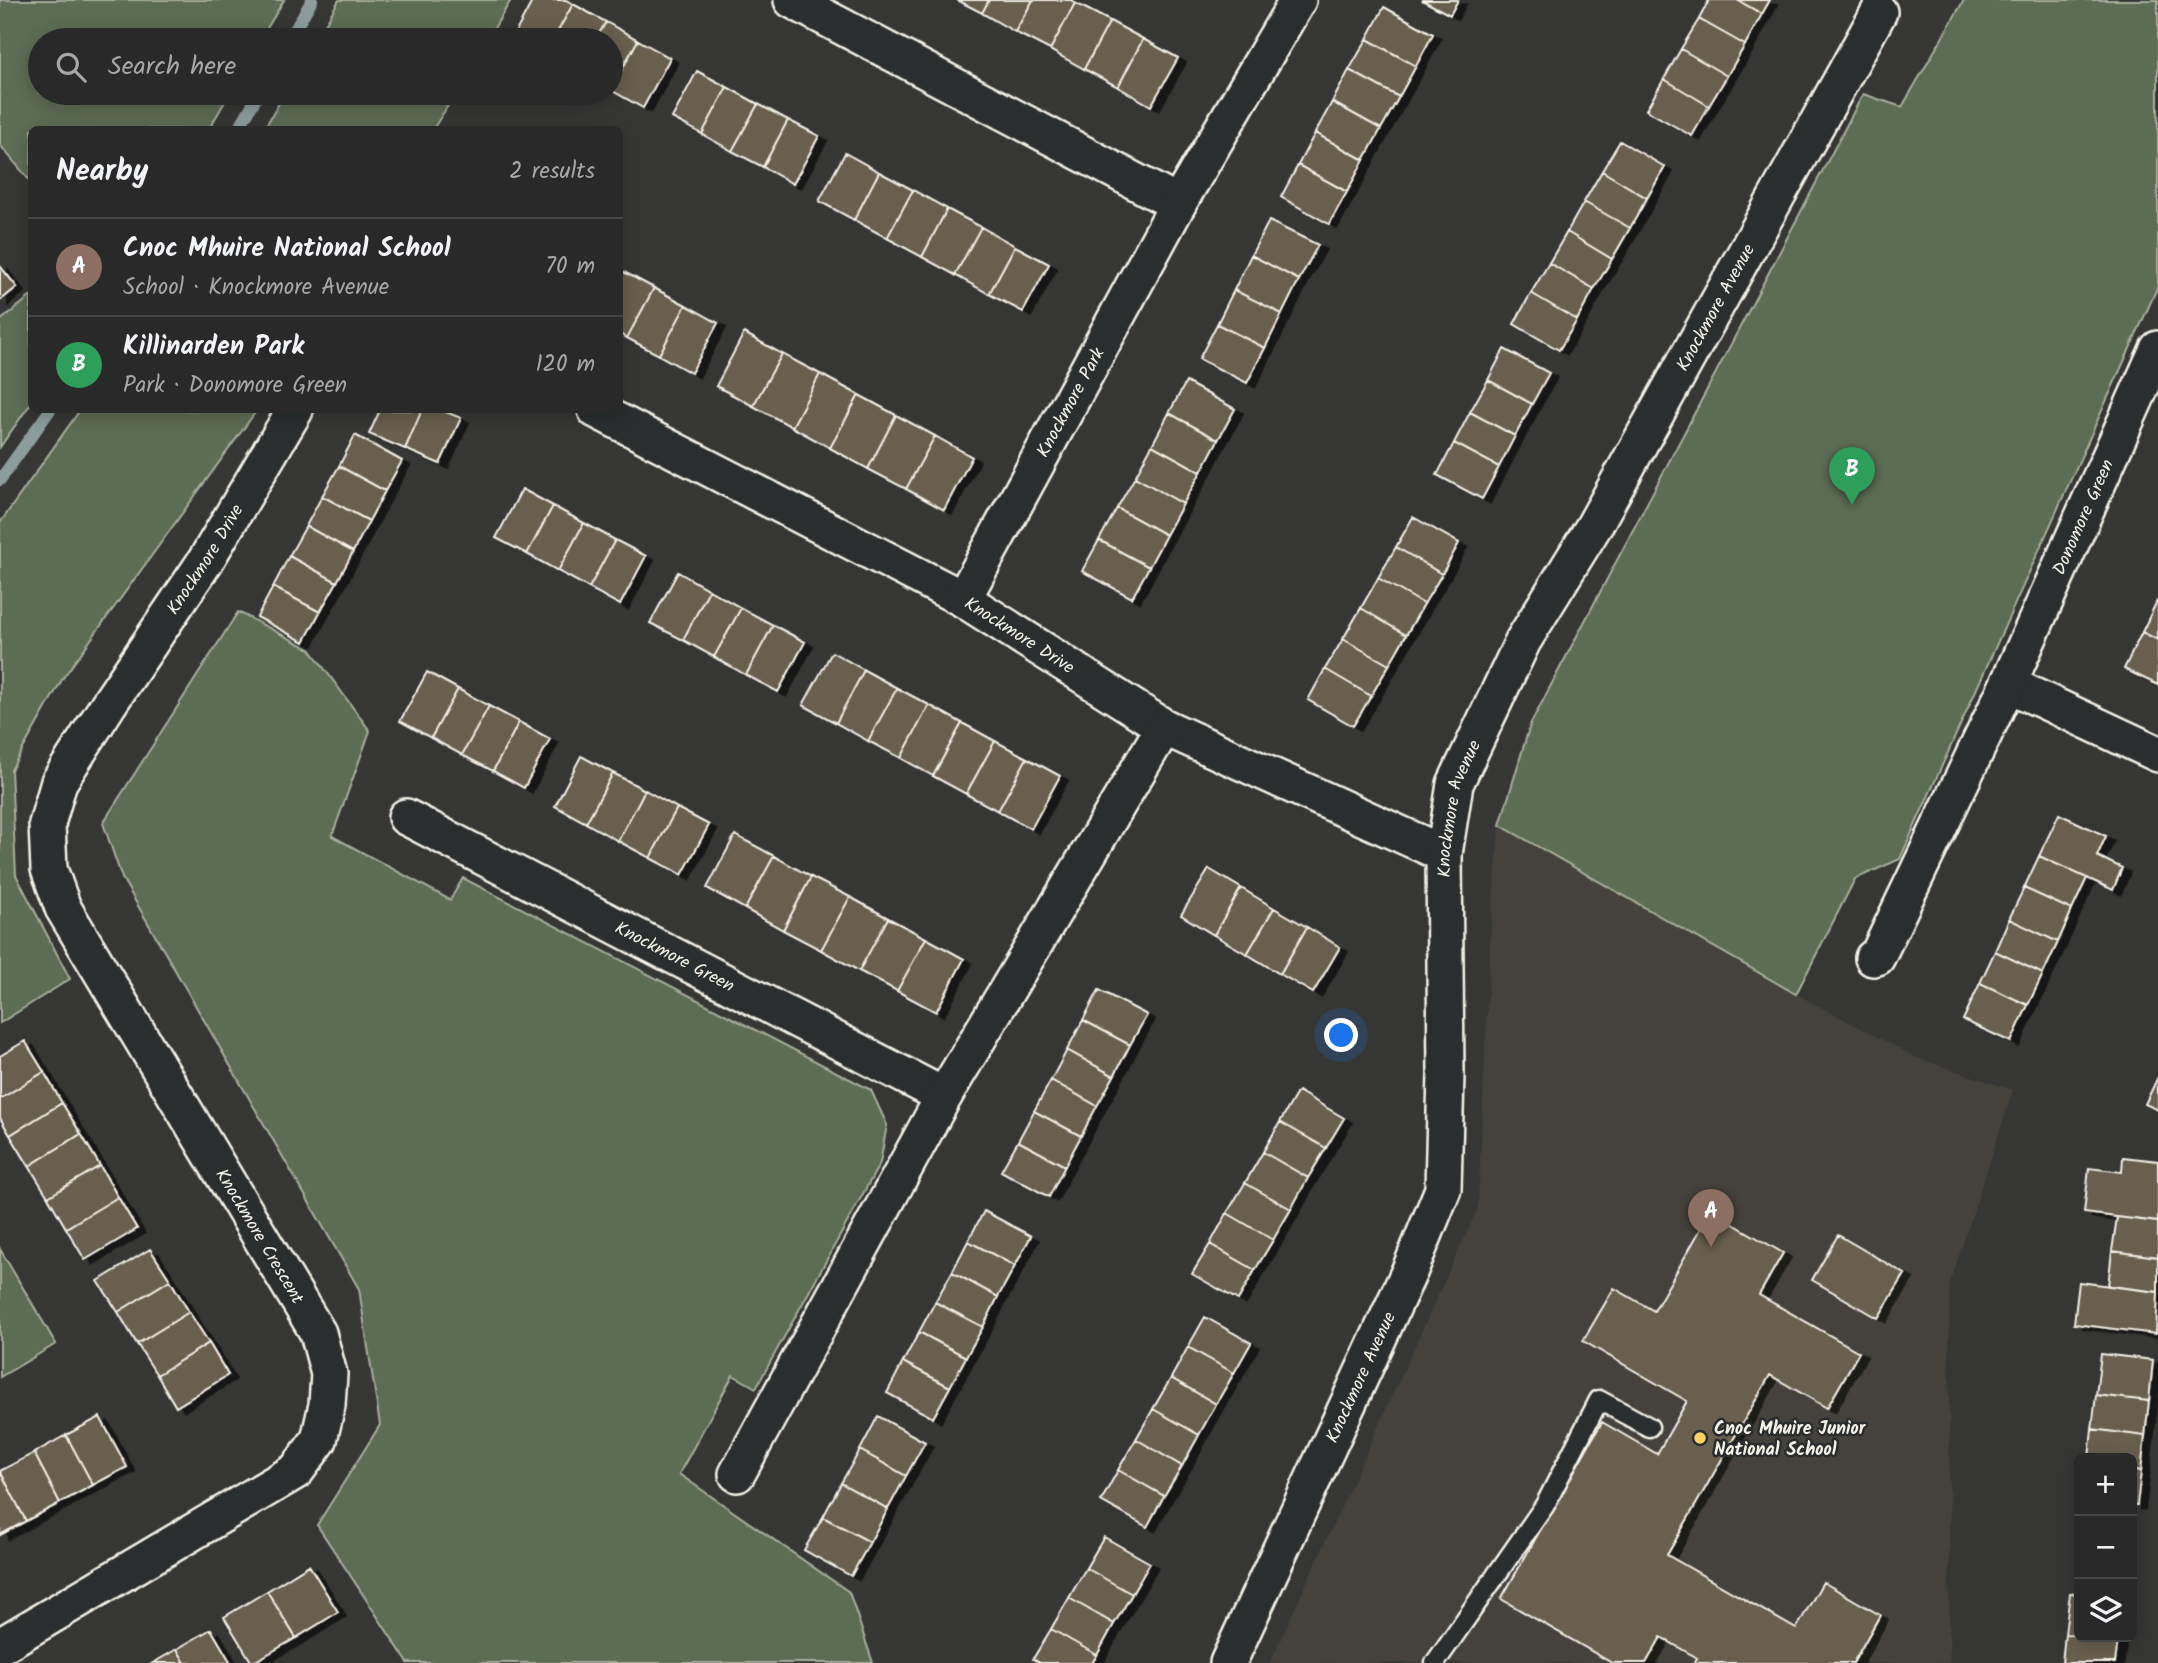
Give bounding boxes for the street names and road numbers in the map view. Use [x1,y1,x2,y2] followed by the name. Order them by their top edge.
[1670,239,1764,377] street label: Knockmore Avenue
[1030,342,1113,463] street label: Knockmore Park
[2046,455,2123,580] street label: Donomore Green
[160,499,252,621] street label: Knockmore Drive
[958,590,1080,682] street label: Knockmore Drive
[1431,736,1490,878] street label: Knockmore Avenue
[609,915,739,1001] street label: Knockmore Green
[207,1163,311,1311] street label: Knockmore Crescent
[1319,1307,1405,1448] street label: Knockmore Avenue

